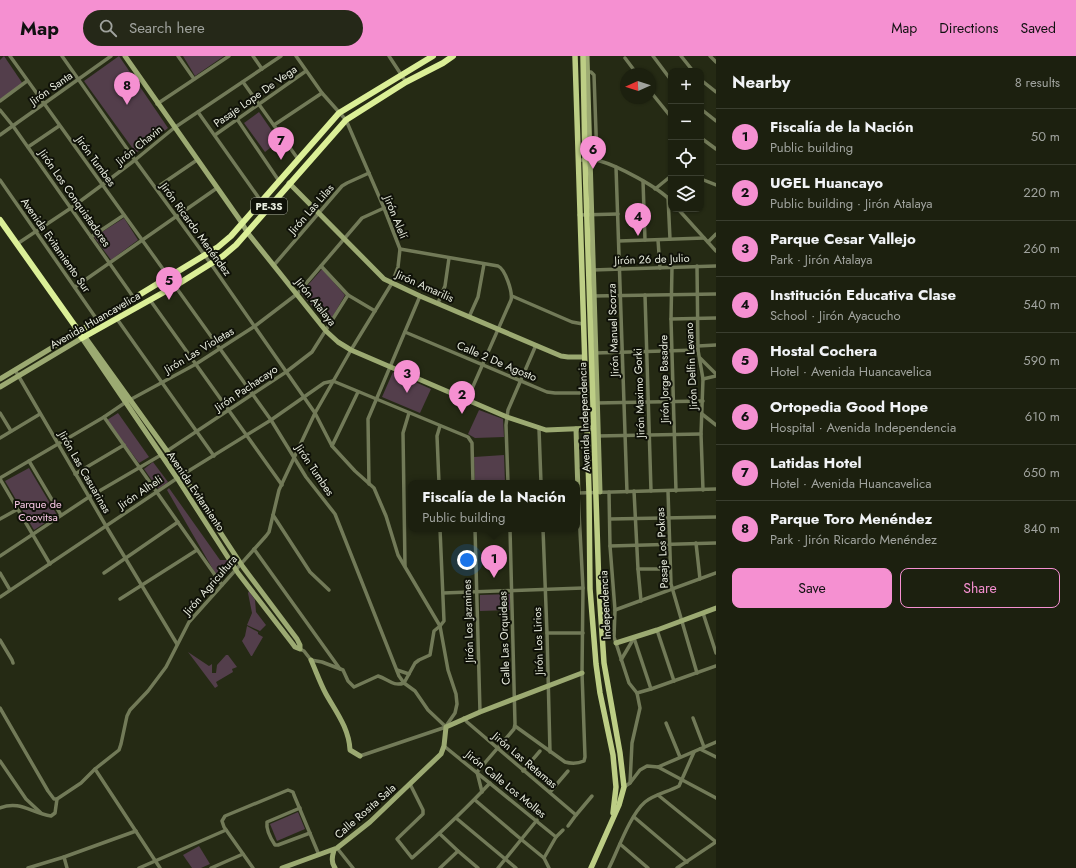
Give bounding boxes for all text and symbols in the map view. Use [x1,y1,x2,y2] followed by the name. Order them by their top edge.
[83,10,363,46] search box
[20,15,59,42] text: Map
[97,17,119,39] icon: search
[129,17,205,39] text: Search here
[891,18,917,38] text: Map
[939,18,999,38] text: Directions
[1021,18,1056,38] text: Saved
[210,61,300,131] street label: Pasaje Lope De Vega
[25,67,76,110] street label: Jirón Santa
[620,68,656,104] north arrow
[668,68,704,212] map controls
[668,68,704,104] button: +
[732,70,790,94] text: Nearby
[114,72,140,105] pin: 8
[1015,73,1060,92] text: 8 results
[668,104,704,140] button: −
[770,116,914,138] text: Fiscalía de la Nación
[111,121,166,170] street label: Jirón Chavin
[268,127,294,160] pin: 7
[742,127,748,146] text: 1
[1031,127,1060,146] text: 50 m
[71,131,120,190] street label: Jirón Tumbes
[580,136,606,169] pin: 6
[770,138,853,157] text: Public building
[668,140,704,176] button: locate
[34,144,115,250] street label: Jirón Los Conquistadores
[770,172,883,194] text: UGEL Huancayo
[668,176,704,212] button: layers
[156,177,235,279] street label: Jirón Ricardo Menéndez
[283,180,338,239] street label: Jirón Las Lilas
[741,183,749,202] text: 2
[1023,183,1060,202] text: 220 m
[379,191,412,242] street label: Jirón Alelí
[17,194,95,296] street label: Avenida Evitamiento Sur
[770,194,933,213] text: Public building · Jirón Atalaya
[251,198,287,214] road number: PE-3S
[625,203,651,236] pin: 4
[770,228,916,250] text: Parque Cesar Vallejo
[741,239,749,258] text: 3
[1023,239,1060,258] text: 260 m
[612,250,690,268] street label: Jirón 26 de Julio
[770,250,873,269] text: Park · Jirón Atalaya
[392,265,457,306] street label: Jirón Amarilis
[156,267,182,300] pin: 5
[291,273,340,329] street label: Jirón Atalaya
[603,283,623,379] street label: Jirón Manuel Scorza
[770,284,956,306] text: Institución Educativa Clase
[47,288,143,352] street label: Avenida Huancavelica
[740,295,750,314] text: 4
[1023,295,1060,314] text: 540 m
[770,306,901,325] text: School · Jirón Ayacucho
[681,322,701,412] street label: Jirón Delfin Levano
[159,323,237,378] street label: Jirón Las Violetas
[655,334,673,425] street label: Jirón Jorge Basadre
[455,337,539,385] street label: Calle 2 De Agosto
[770,340,877,362] text: Hostal Cochera
[629,348,649,440] street label: Jirón Maximo Gorki
[741,351,749,370] text: 5
[1023,351,1060,370] text: 590 m
[394,360,420,393] pin: 3
[210,361,281,416] street label: Jirón Pachacayo
[574,362,594,472] street label: Avenida Independencia
[770,362,931,381] text: Hotel · Avenida Huancavelica
[449,381,475,414] pin: 2
[770,396,928,418] text: Ortopedia Good Hope
[741,407,749,426] text: 6
[1025,407,1060,426] text: 610 m
[770,418,956,437] text: Hospital · Avenida Independencia
[54,426,115,517] street label: Jirón Las Casuarinas
[291,439,338,499] street label: Jirón Tumbes
[163,448,229,534] street label: Avenida Evitamiento
[770,452,862,474] text: Latidas Hotel
[741,463,749,482] text: 7
[1023,463,1060,482] text: 650 m
[113,471,166,514] street label: Jirón Alheli
[770,474,931,493] text: Hotel · Avenida Huancavelica
[408,480,580,532] popup
[422,486,566,508] text: Fiscalía de la Nación
[14,496,62,525] park label: Parque de Coovitsa
[652,506,672,589] street label: Pasaje Los Pokras
[422,508,505,527] text: Public building
[770,508,932,530] text: Parque Toro Menéndez
[741,519,749,538] text: 8
[1023,519,1060,538] text: 840 m
[770,530,937,549] text: Park · Jirón Ricardo Menéndez
[481,545,507,578] pin: 1
[457,550,477,570] your location
[178,551,241,620] street label: Jirón Agricultura
[732,568,892,608] button: Save
[900,568,1060,608] button: Share
[595,570,615,640] street label: Independencia
[459,579,478,665] street label: Jirón Los Jazmines
[494,590,514,685] street label: Calle Las Orquideas
[529,606,547,677] street label: Jirón Los Lirios
[488,727,561,792] street label: Jirón Las Retamas
[461,745,550,822] street label: Jirón Calle Los Molles
[331,780,399,842] street label: Calle Rosita Sala

